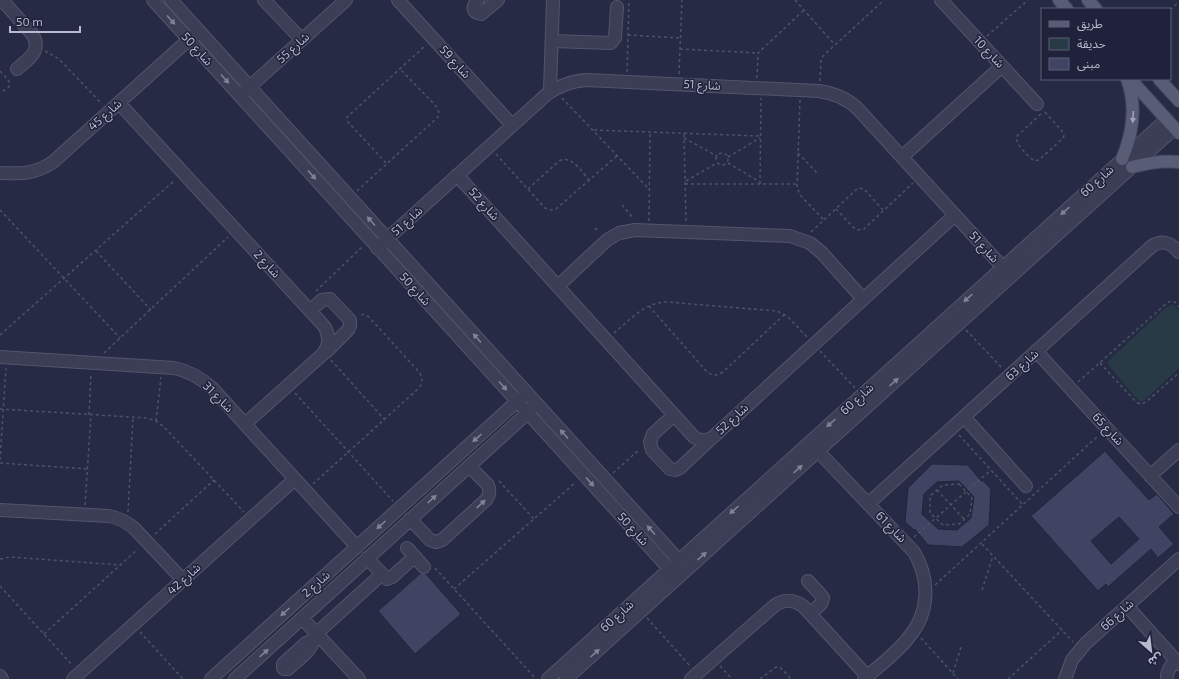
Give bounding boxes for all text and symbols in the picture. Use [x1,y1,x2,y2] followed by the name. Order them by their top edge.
[10,8,80,34] scale bar
[1041,8,1171,80] legend
[16,14,43,28] text: 50 m
[166,15,175,25] one-way arrow
[1077,16,1103,32] text: طريق
[177,29,216,70] street label: شارع 50
[273,29,313,68] street label: شارع 55
[969,33,1008,72] street label: شارع 10
[1077,36,1106,51] text: حديقة
[435,42,474,83] street label: شارع 59
[1077,56,1100,71] text: مبنى
[220,74,229,84] one-way arrow
[683,76,721,95] street label: شارع 51
[85,96,126,135] street label: شارع 45
[1129,111,1136,123] one-way arrow
[1077,162,1118,201] street label: شارع 60
[307,171,316,180] one-way arrow
[464,184,503,225] street label: شارع 52
[388,203,427,240] street label: شارع 51
[1059,206,1070,215] one-way arrow
[367,216,376,225] one-way arrow
[965,228,1002,267] street label: شارع 51
[249,247,284,282] street label: شارع 2
[395,269,434,310] street label: شارع 50
[964,293,973,302] one-way arrow
[473,333,482,342] one-way arrow
[1002,346,1043,385] street label: شارع 63
[198,378,237,417] street label: شارع 31
[890,378,899,387] one-way arrow
[837,380,878,419] street label: شارع 60
[498,381,507,391] one-way arrow
[712,400,752,439] street label: شارع 52
[1088,409,1127,450] street label: شارع 65
[826,418,835,427] one-way arrow
[560,429,569,439] one-way arrow
[472,433,482,442] one-way arrow
[793,464,803,474] one-way arrow
[585,477,595,487] one-way arrow
[427,495,437,504] one-way arrow
[476,499,487,508] one-way arrow
[729,506,739,515] one-way arrow
[871,508,910,547] street label: شارع 61
[613,509,652,550] street label: شارع 50
[376,520,386,530] one-way arrow
[647,525,656,536] one-way arrow
[697,552,707,561] one-way arrow
[164,560,205,599] street label: شارع 42
[298,567,334,602] street label: شارع 2
[1097,596,1138,635] street label: شارع 66
[597,597,638,636] street label: شارع 60
[280,608,290,617] one-way arrow
[1131,631,1171,671] north arrow
[258,648,269,657] one-way arrow
[590,648,600,658] one-way arrow
[1146,650,1166,670] text: ش

